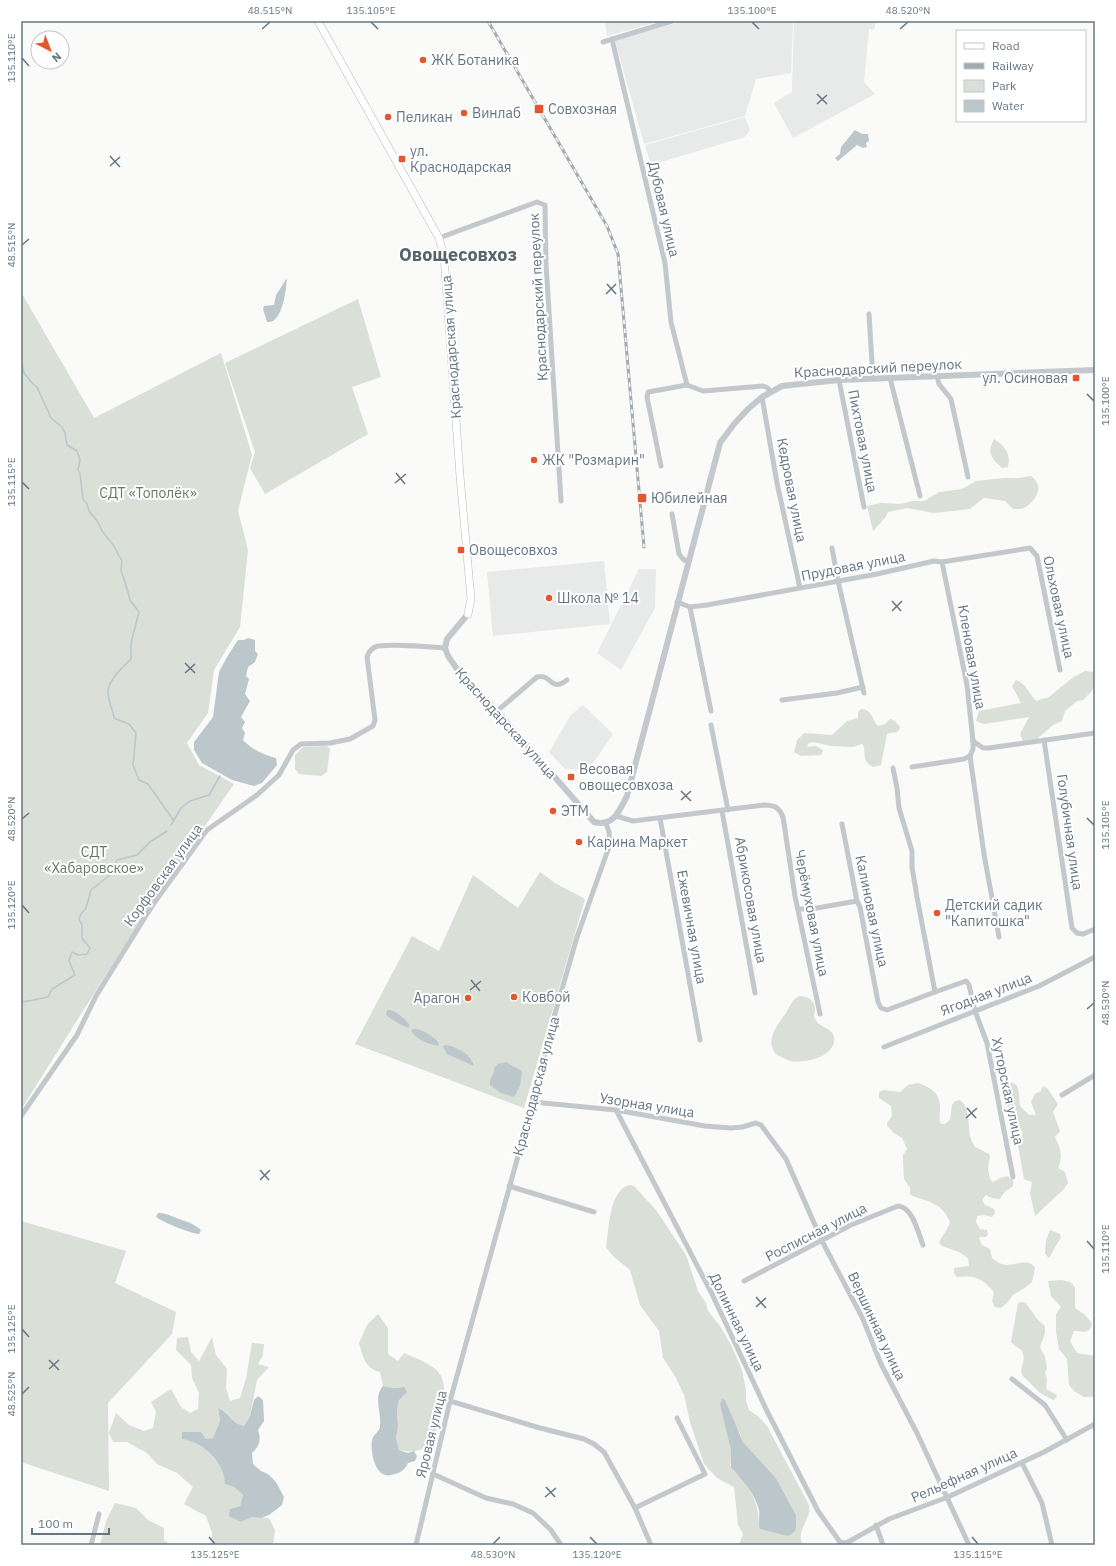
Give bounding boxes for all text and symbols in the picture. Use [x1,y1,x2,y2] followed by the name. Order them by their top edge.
[248,4,292,17] text: 48.515°N
[346,4,396,17] text: 135.105°E
[727,4,777,17] text: 135.100°E
[886,4,930,17] text: 48.520°N
[30,30,70,70] north arrow
[956,30,1086,122] legend
[5,33,18,83] text: 135.110°E
[992,38,1020,53] text: Road
[49,50,64,65] text: N
[431,51,520,69] place label: ЖК Ботаника
[418,55,428,65] marker: ЖК Ботаника
[992,58,1034,73] text: Railway
[992,78,1017,93] text: Park
[992,98,1025,113] text: Water
[548,100,617,118] place label: Совхозная
[533,103,545,115] marker: Совхозная
[472,104,521,122] place label: Винлаб
[396,108,453,126] place label: Пеликан
[459,108,469,118] marker: Винлаб
[383,112,393,122] marker: Пеликан
[410,142,511,176] place label: ул. Краснодарская
[397,154,407,164] marker: ул. Краснодарская
[644,159,684,259] street label: Дубовая улица
[525,212,551,381] street label: Краснодарский переулок
[5,223,18,267] text: 48.515°N
[399,243,517,266] district label: Овощесовхоз
[437,274,465,419] street label: Краснодарская улица
[794,355,963,381] street label: Краснодарский переулок
[982,369,1068,387] place label: ул. Осиновая
[1071,373,1081,383] marker: ул. Осиновая
[1099,376,1112,426] text: 135.100°E
[844,388,882,494] street label: Пихтовая улица
[773,436,811,544] street label: Кедровая улица
[542,451,645,469] place label: ЖК "Розмарин"
[529,455,539,465] marker: ЖК "Розмарин"
[5,457,18,507] text: 135.115°E
[99,484,197,502] park label: СДТ «Тополёк»
[651,489,728,507] place label: Юбилейная
[636,492,648,504] marker: Юбилейная
[469,541,558,559] place label: Овощесовхоз
[456,545,466,555] marker: Овощесовхоз
[800,547,907,585] street label: Прудовая улица
[1039,554,1079,660] street label: Ольховая улица
[557,589,639,607] place label: Школа № 14
[544,593,554,603] marker: Школа № 14
[954,603,990,711] street label: Кленовая улица
[451,664,561,783] street label: Краснодарская улица
[579,760,674,794] place label: Весовая овощесовхоза
[566,772,576,782] marker: Весовая овощесовхоза
[1053,773,1087,892] street label: Голубичная улица
[5,797,18,841] text: 48.520°N
[1099,800,1112,850] text: 135.105°E
[561,802,589,820] place label: ЭТМ
[548,806,558,816] marker: ЭТМ
[120,820,207,930] street label: Корфовская улица
[587,833,688,851] place label: Карина Маркет
[731,835,771,965] street label: Абрикосовая улица
[574,837,584,847] marker: Карина Маркет
[44,843,144,877] park label: СДТ «Хабаровское»
[791,848,833,978] street label: Черёмуховая улица
[851,853,893,969] street label: Калиновая улица
[673,869,711,986] street label: Ежевичная улица
[5,880,18,930] text: 135.120°E
[945,896,1043,930] place label: Детский садик "Капитошка"
[932,908,942,918] marker: Детский садик "Капитошка"
[938,968,1035,1020] street label: Ягодная улица
[1099,981,1112,1025] text: 48.530°N
[522,988,571,1006] place label: Ковбой
[414,989,460,1007] place label: Арагон
[509,992,519,1002] marker: Ковбой
[463,993,473,1003] marker: Арагон
[509,1014,563,1158] street label: Краснодарская улица
[988,1036,1028,1147] street label: Хуторская улица
[598,1089,696,1121] street label: Узорная улица
[762,1198,870,1265] street label: Росписная улица
[1099,1224,1112,1274] text: 135.110°E
[844,1269,910,1384] street label: Вершинная улица
[705,1270,769,1375] street label: Долинная улица
[5,1304,18,1354] text: 135.125°E
[5,1372,18,1416] text: 48.525°N
[411,1388,451,1480] street label: Яровая улица
[908,1443,1020,1507] street label: Рельефная улица
[32,1510,109,1536] scale bar
[38,1516,73,1531] text: 100 m
[190,1548,240,1561] text: 135.125°E
[471,1548,515,1561] text: 48.530°N
[572,1548,622,1561] text: 135.120°E
[953,1548,1003,1561] text: 135.115°E

